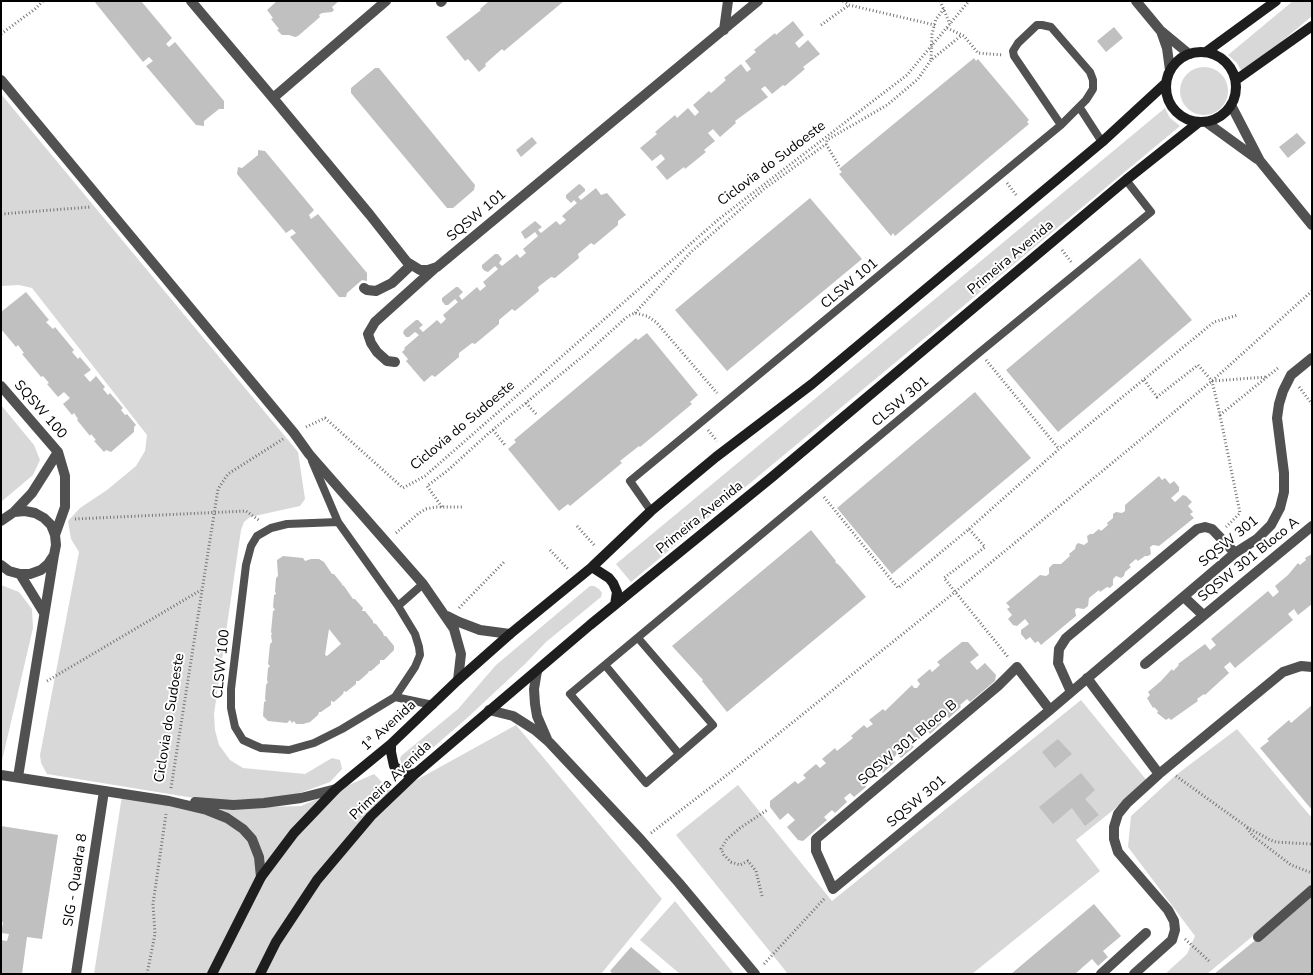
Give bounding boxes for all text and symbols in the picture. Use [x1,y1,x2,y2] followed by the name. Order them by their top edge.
[715,118,829,210] street label: Ciclovia do Sudoeste
[444,186,510,246] street label: SQSW 101
[965,217,1057,299] street label: Primeira Avenida
[818,255,882,313] street label: CLSW 101
[869,373,933,431] street label: CLSW 301
[10,377,70,443] street label: SQSW 100
[408,378,518,474] street label: Ciclovia do Sudoeste
[653,478,747,558] street label: Primeira Avenida
[1196,513,1262,571] street label: SQSW 301
[1195,514,1303,606] street label: SQSW 301 Bloco A
[210,629,234,699] street label: CLSW 100
[151,652,189,784] street label: Ciclovia do Sudoeste
[358,697,420,755] street label: 1ª Avenida
[855,697,961,789] street label: SQSW 301 Bloco B
[347,738,435,824] street label: Primeira Avenida
[884,772,950,832] street label: SQSW 301
[60,832,92,928] street label: SIG - Quadra 8

